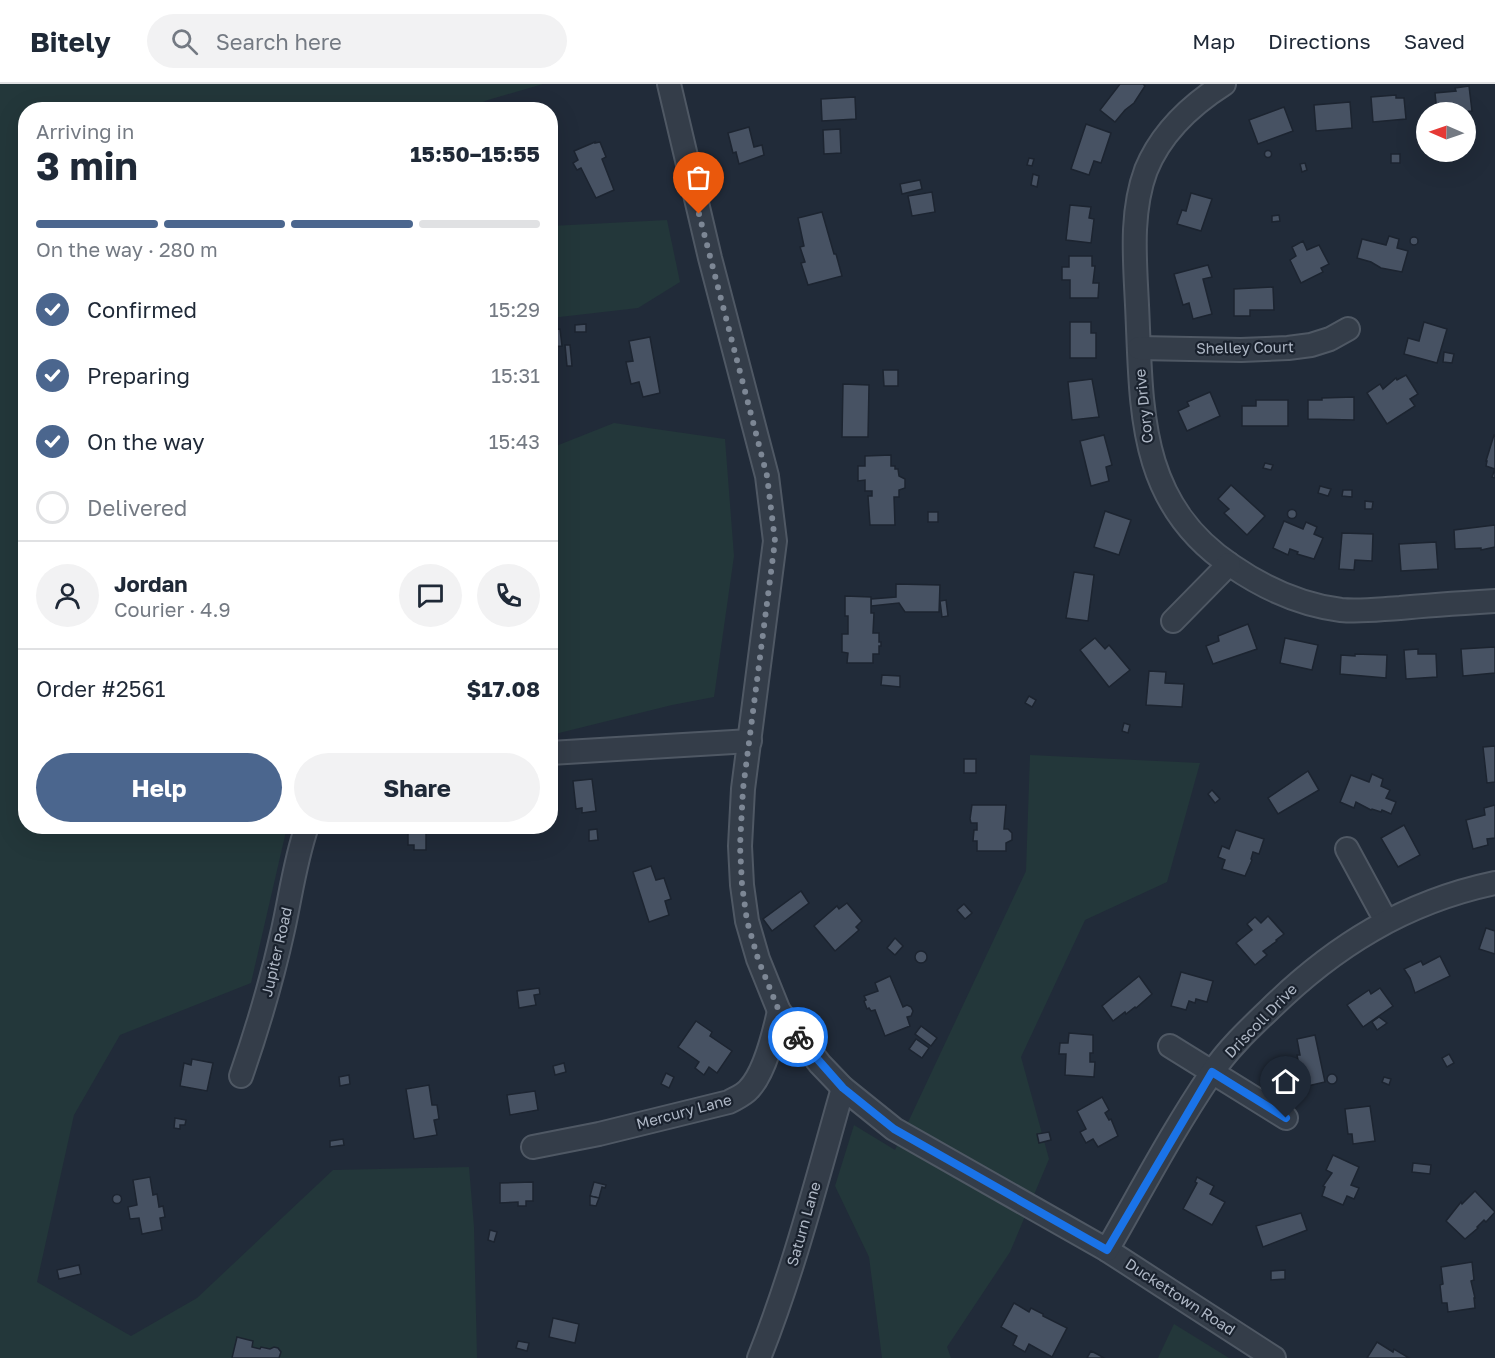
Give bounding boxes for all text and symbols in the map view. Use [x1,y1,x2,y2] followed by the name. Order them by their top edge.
[147,14,567,68] search box
[30,25,111,58] text: Bitely
[168,25,201,58] icon: search
[216,28,342,55] text: Search here
[1192,28,1235,54] text: Map
[1268,28,1371,54] text: Directions
[1404,28,1465,54] text: Saved
[1416,102,1476,162] north arrow
[1416,102,1476,162] map controls
[36,119,134,143] text: Arriving in
[410,140,540,167] text: 15:50–15:55
[36,142,138,189] text: 3 min
[673,152,724,214] pin
[682,161,715,194] icon: bag
[36,237,218,261] text: On the way · 280 m
[36,293,69,326] icon: check
[87,296,197,323] text: Confirmed
[489,297,540,321] text: 15:29
[1196,337,1294,357] street label: Shelley Court
[36,359,69,392] icon: check
[87,362,190,389] text: Preparing
[491,363,540,387] text: 15:31
[1130,368,1156,444] street label: Cory Drive
[36,425,69,458] icon: check
[87,428,205,455] text: On the way
[489,429,540,453] text: 15:43
[87,494,187,521] text: Delivered
[36,564,99,627] button: person
[399,564,462,627] button: chat
[477,564,540,627] button: phone
[114,570,188,597] text: Jordan
[114,597,231,621] text: Courier · 4.9
[36,675,165,702] text: Order #2561
[467,675,540,702] text: $17.08
[36,753,282,822] button: Help
[294,753,540,822] button: Share
[257,905,295,998] street label: Jupiter Road
[1220,979,1300,1061] street label: Driscoll Drive
[768,1007,828,1067] courier
[782,1021,815,1054] icon: bike
[1260,1056,1311,1118] pin
[1269,1065,1302,1098] icon: home
[634,1090,734,1132] street label: Mercury Lane
[782,1179,824,1268] street label: Saturn Lane
[1122,1254,1239,1338] street label: Duckettown Road

